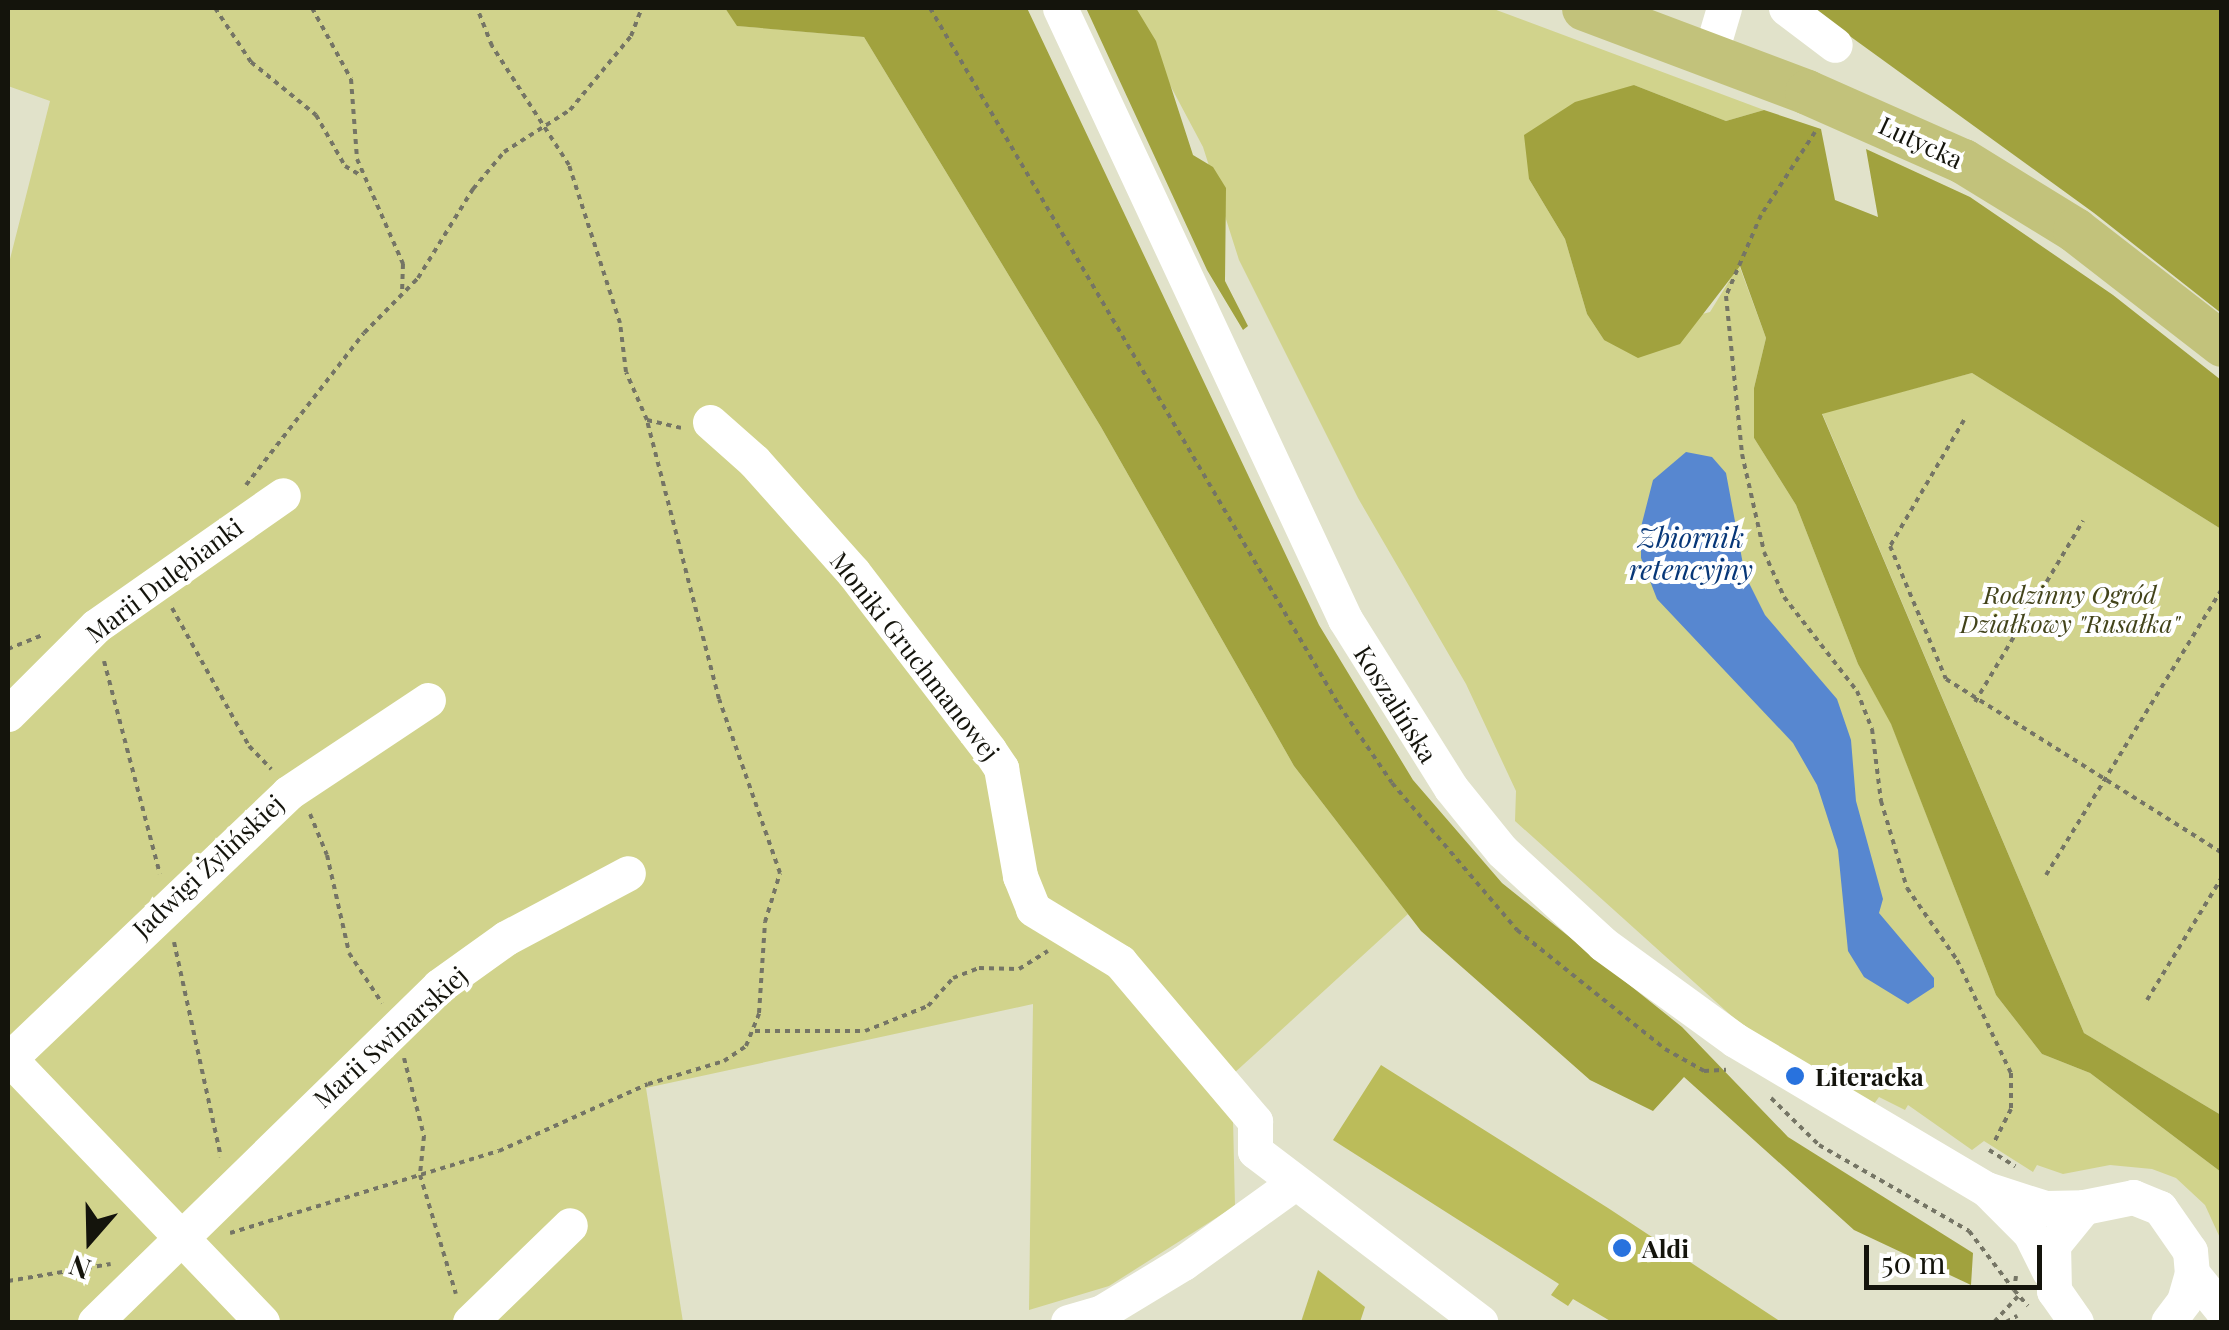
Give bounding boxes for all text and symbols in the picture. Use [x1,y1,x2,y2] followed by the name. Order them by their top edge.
[1875,110,1967,174] street label: Lutycka
[80,511,248,649] street label: Marii Dulębianki
[1629,520,1753,586] water label: Zbiornik retencyjny
[824,546,1006,766] street label: Moniki Gruchmanowej
[1960,580,2180,639] park label: Rodzinny Ogród Działkowy "Rusałka"
[1348,640,1444,768] street label: Koszalińska
[126,788,290,944] street label: Jadwigi Żylińskiej
[307,960,473,1114] street label: Marii Swinarskiej
[1815,1061,1924,1091] place label: Literacka
[1784,1065,1806,1087] marker: Literacka
[40,1190,140,1290] north arrow
[1869,1225,2046,1287] scale bar
[1642,1233,1689,1263] place label: Aldi
[1611,1237,1633,1259] marker: Aldi
[1881,1242,1946,1282] text: 50 m
[64,1248,95,1290] text: N

